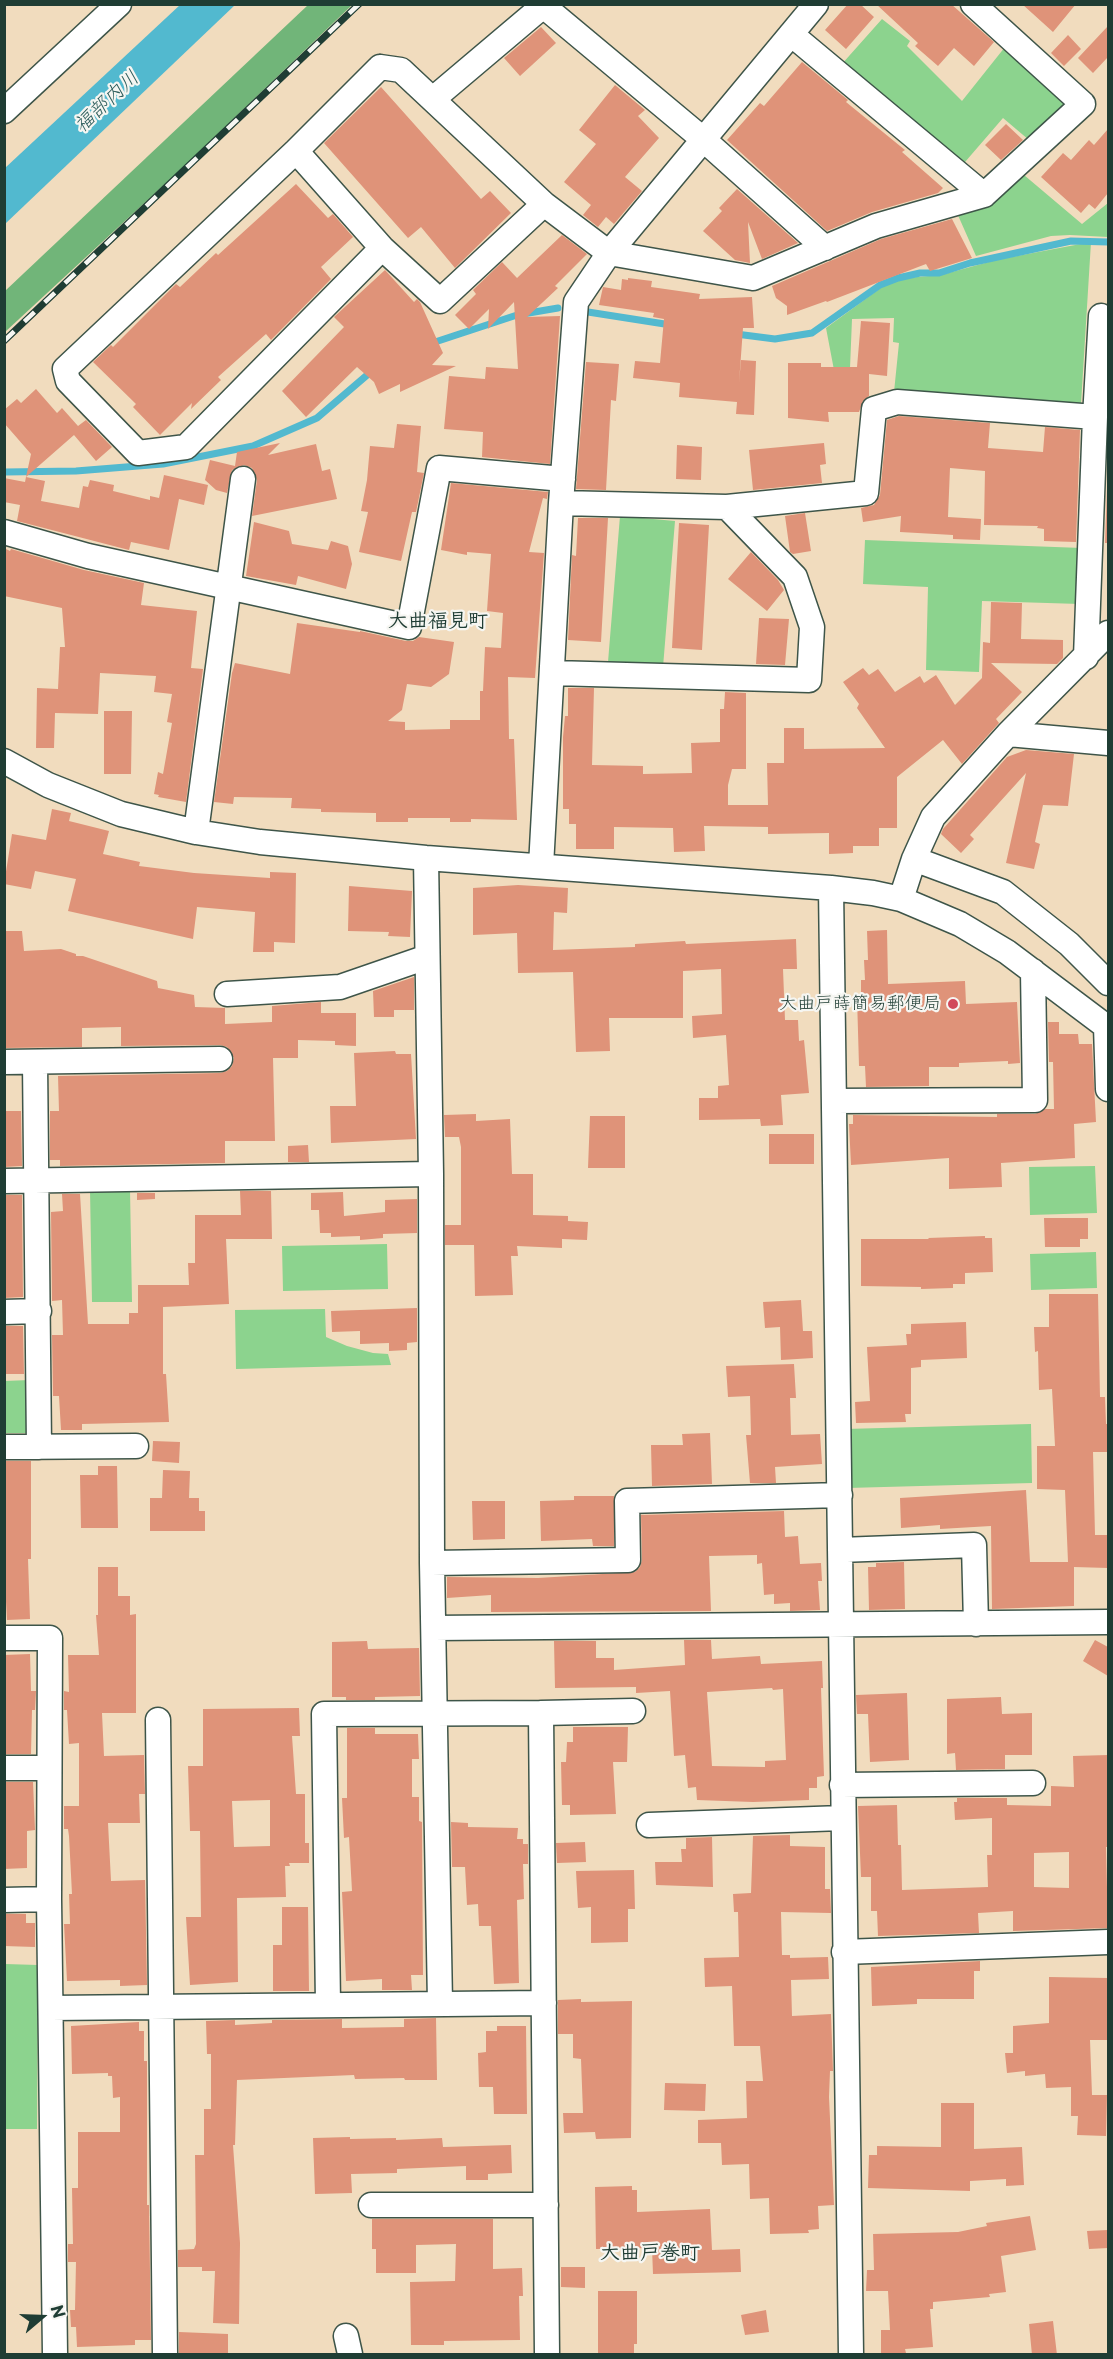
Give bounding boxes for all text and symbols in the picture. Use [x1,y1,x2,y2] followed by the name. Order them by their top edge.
[70,66,144,138] water label: 福部内川
[388,609,488,633] district label: 大曲福見町
[779,993,941,1015] place label: 大曲戸蒔簡易郵便局
[946,997,960,1011] marker: 大曲戸蒔簡易郵便局
[600,2241,700,2265] district label: 大曲戸巻町
[12,2287,72,2347] north arrow
[46,2301,72,2321] text: N

